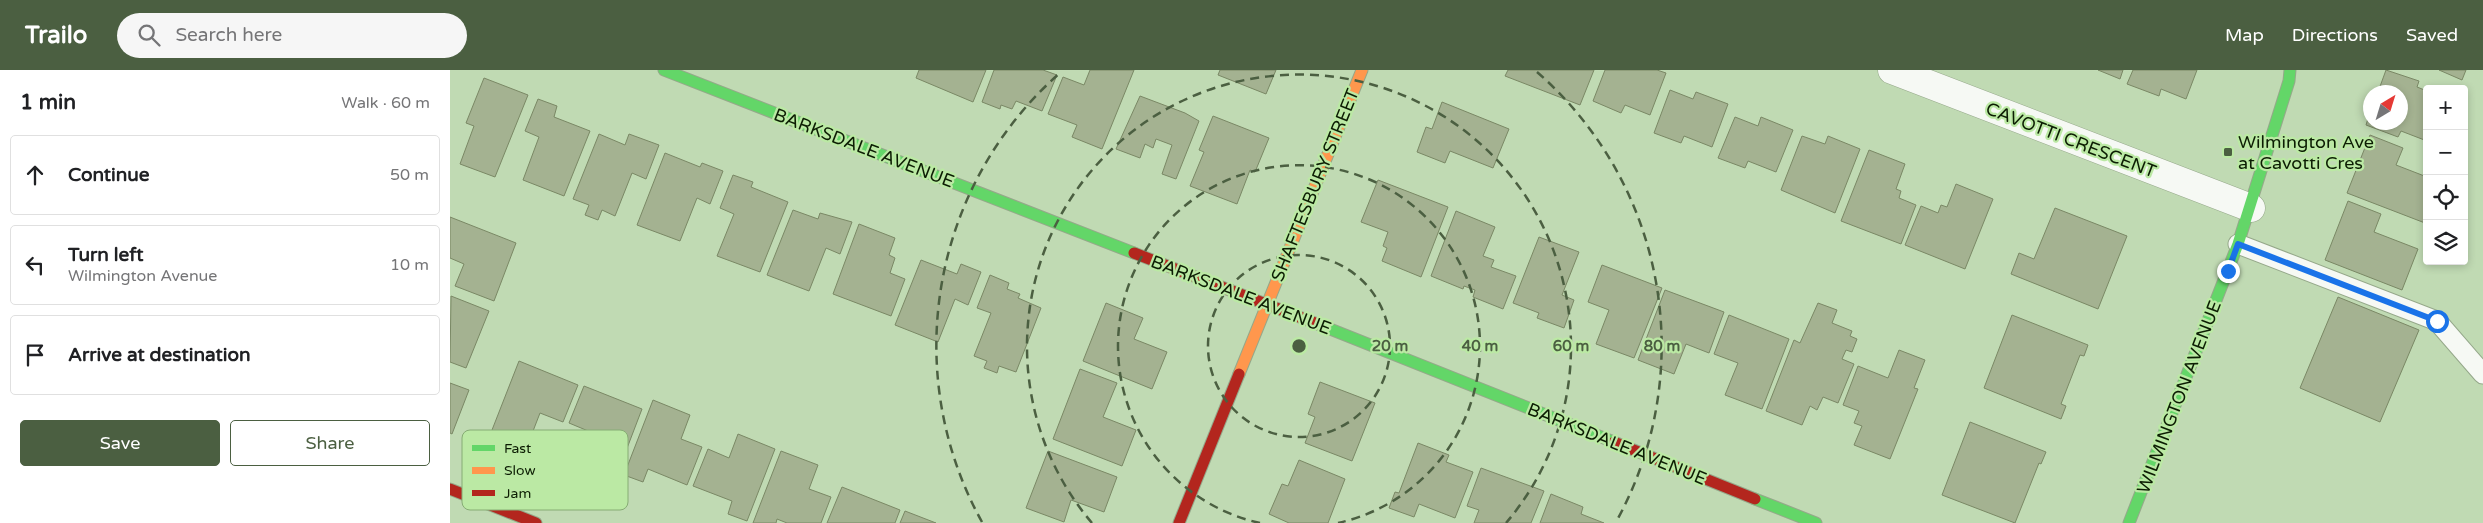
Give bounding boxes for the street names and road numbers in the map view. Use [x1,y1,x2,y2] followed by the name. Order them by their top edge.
[1266,85,1364,285] street label: SHAFTESBURY STREET
[1983,97,2159,183] street label: CAVOTTI CRESCENT
[771,103,957,193] street label: BARKSDALE AVENUE
[1148,250,1334,340] street label: BARKSDALE AVENUE
[2132,297,2226,497] street label: WILMINGTON AVENUE
[1524,398,1710,490] street label: BARKSDALE AVENUE

